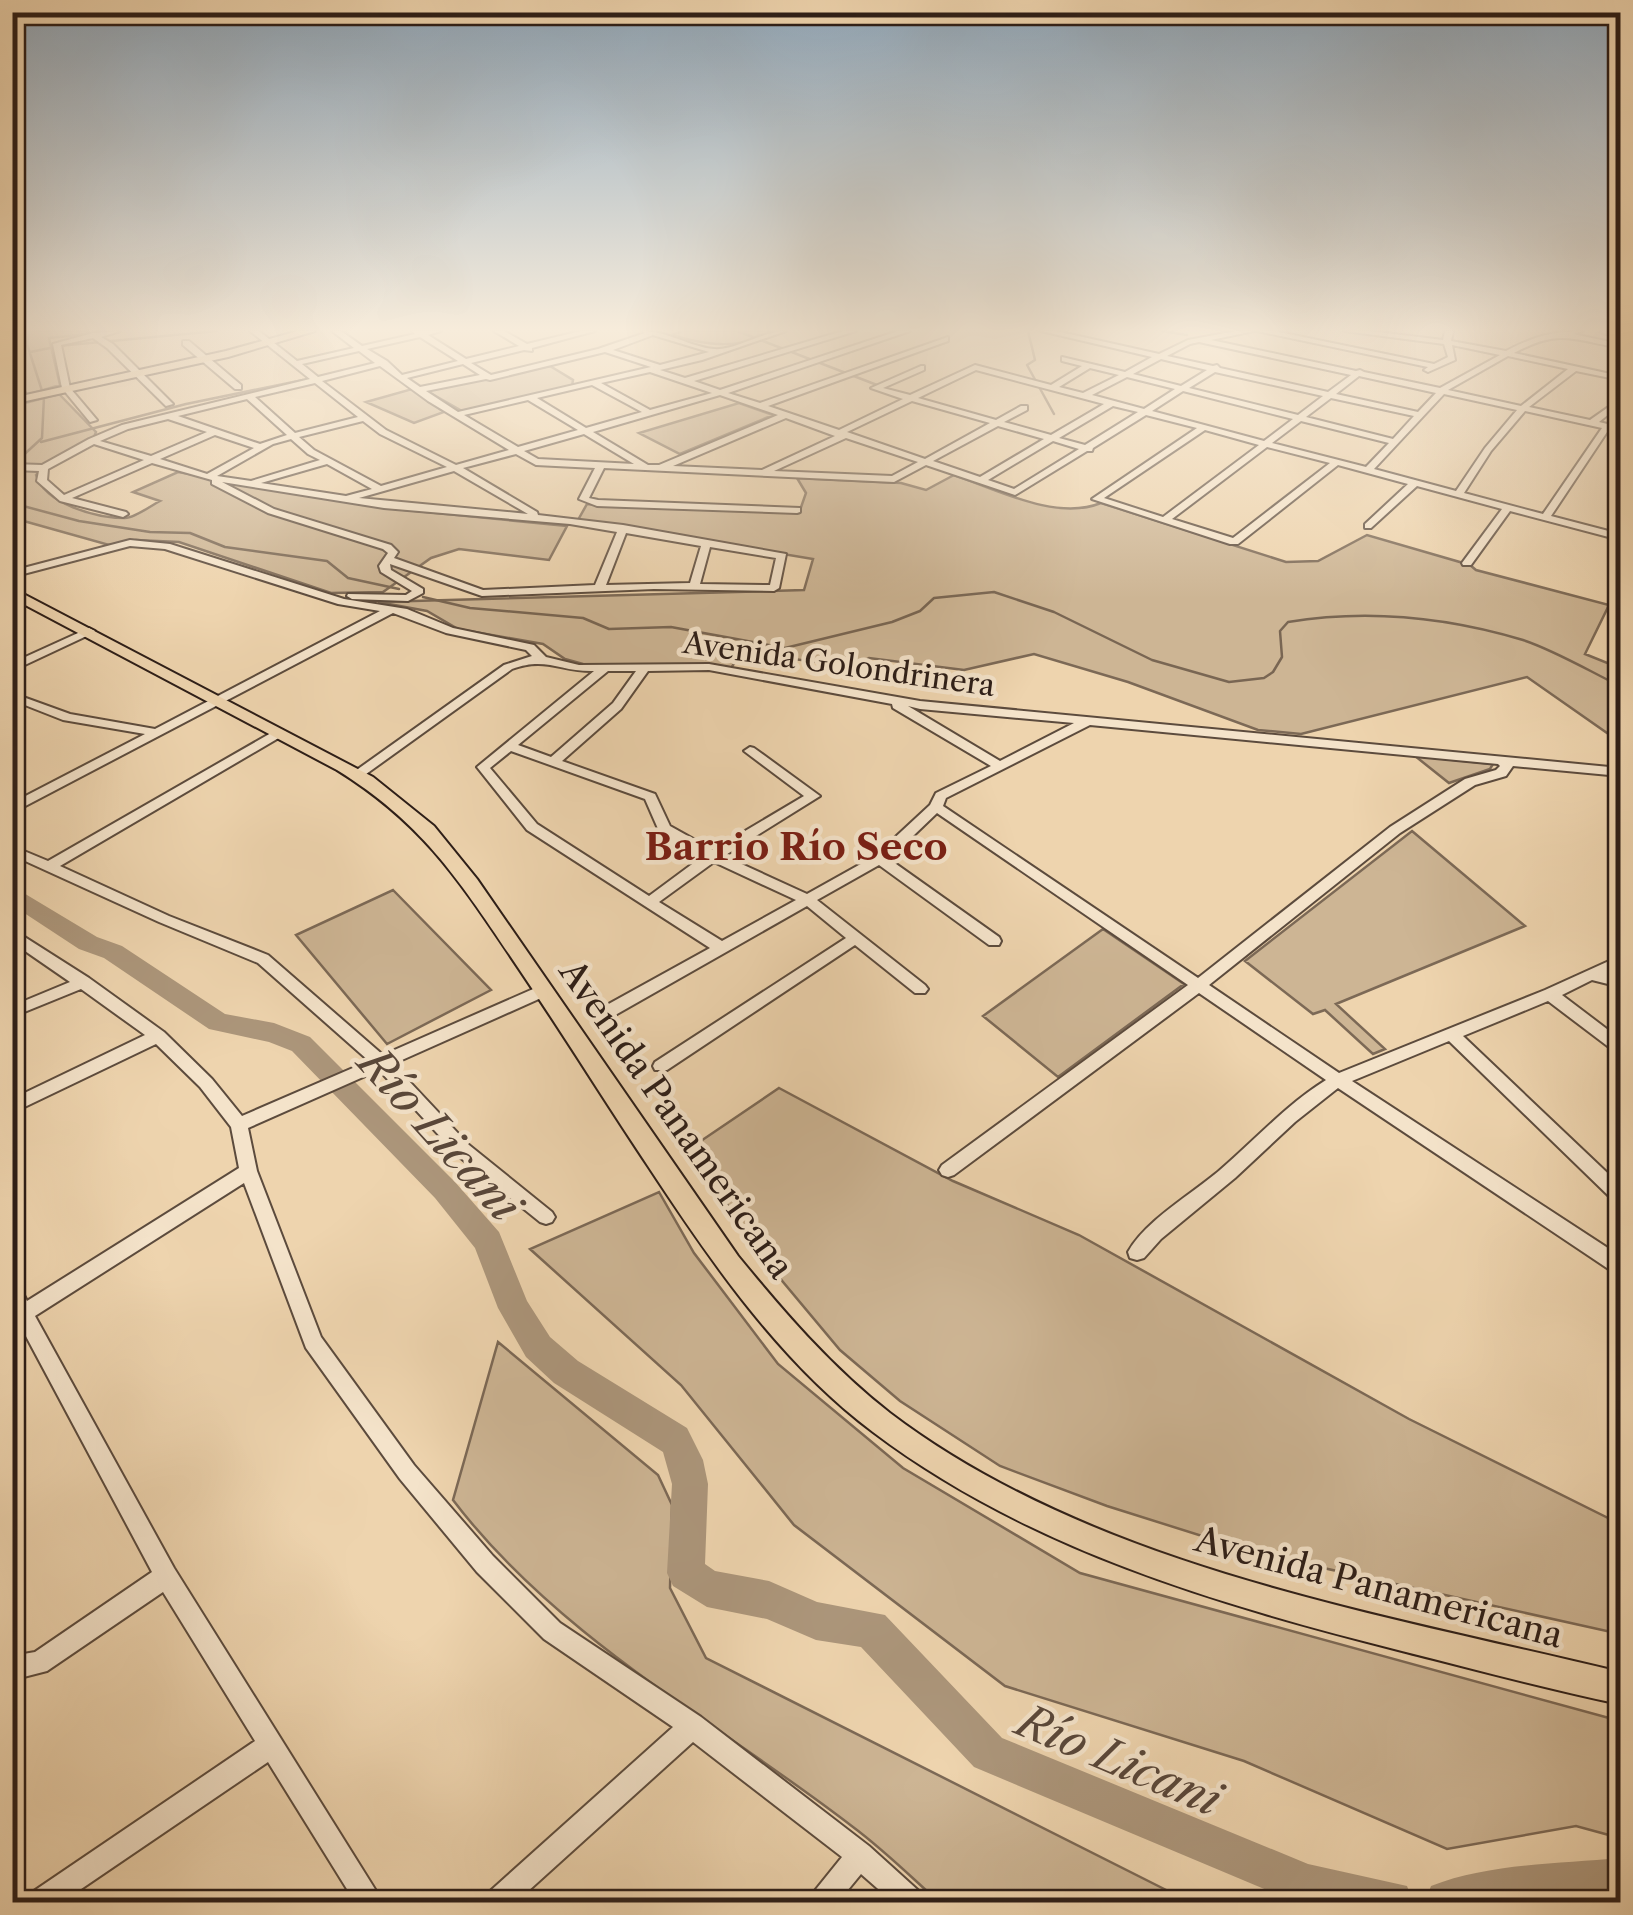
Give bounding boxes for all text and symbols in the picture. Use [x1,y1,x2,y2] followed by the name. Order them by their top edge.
[680,624,998,704] street label: Avenida Golondrinera
[644,823,948,870] district label: Barrio Río Seco
[550,951,804,1287] street label: Avenida Panamericana
[345,1033,535,1235] water label: Río Licani
[1190,1517,1568,1657] street label: Avenida Panamericana
[1006,1691,1232,1829] water label: Río Licani

